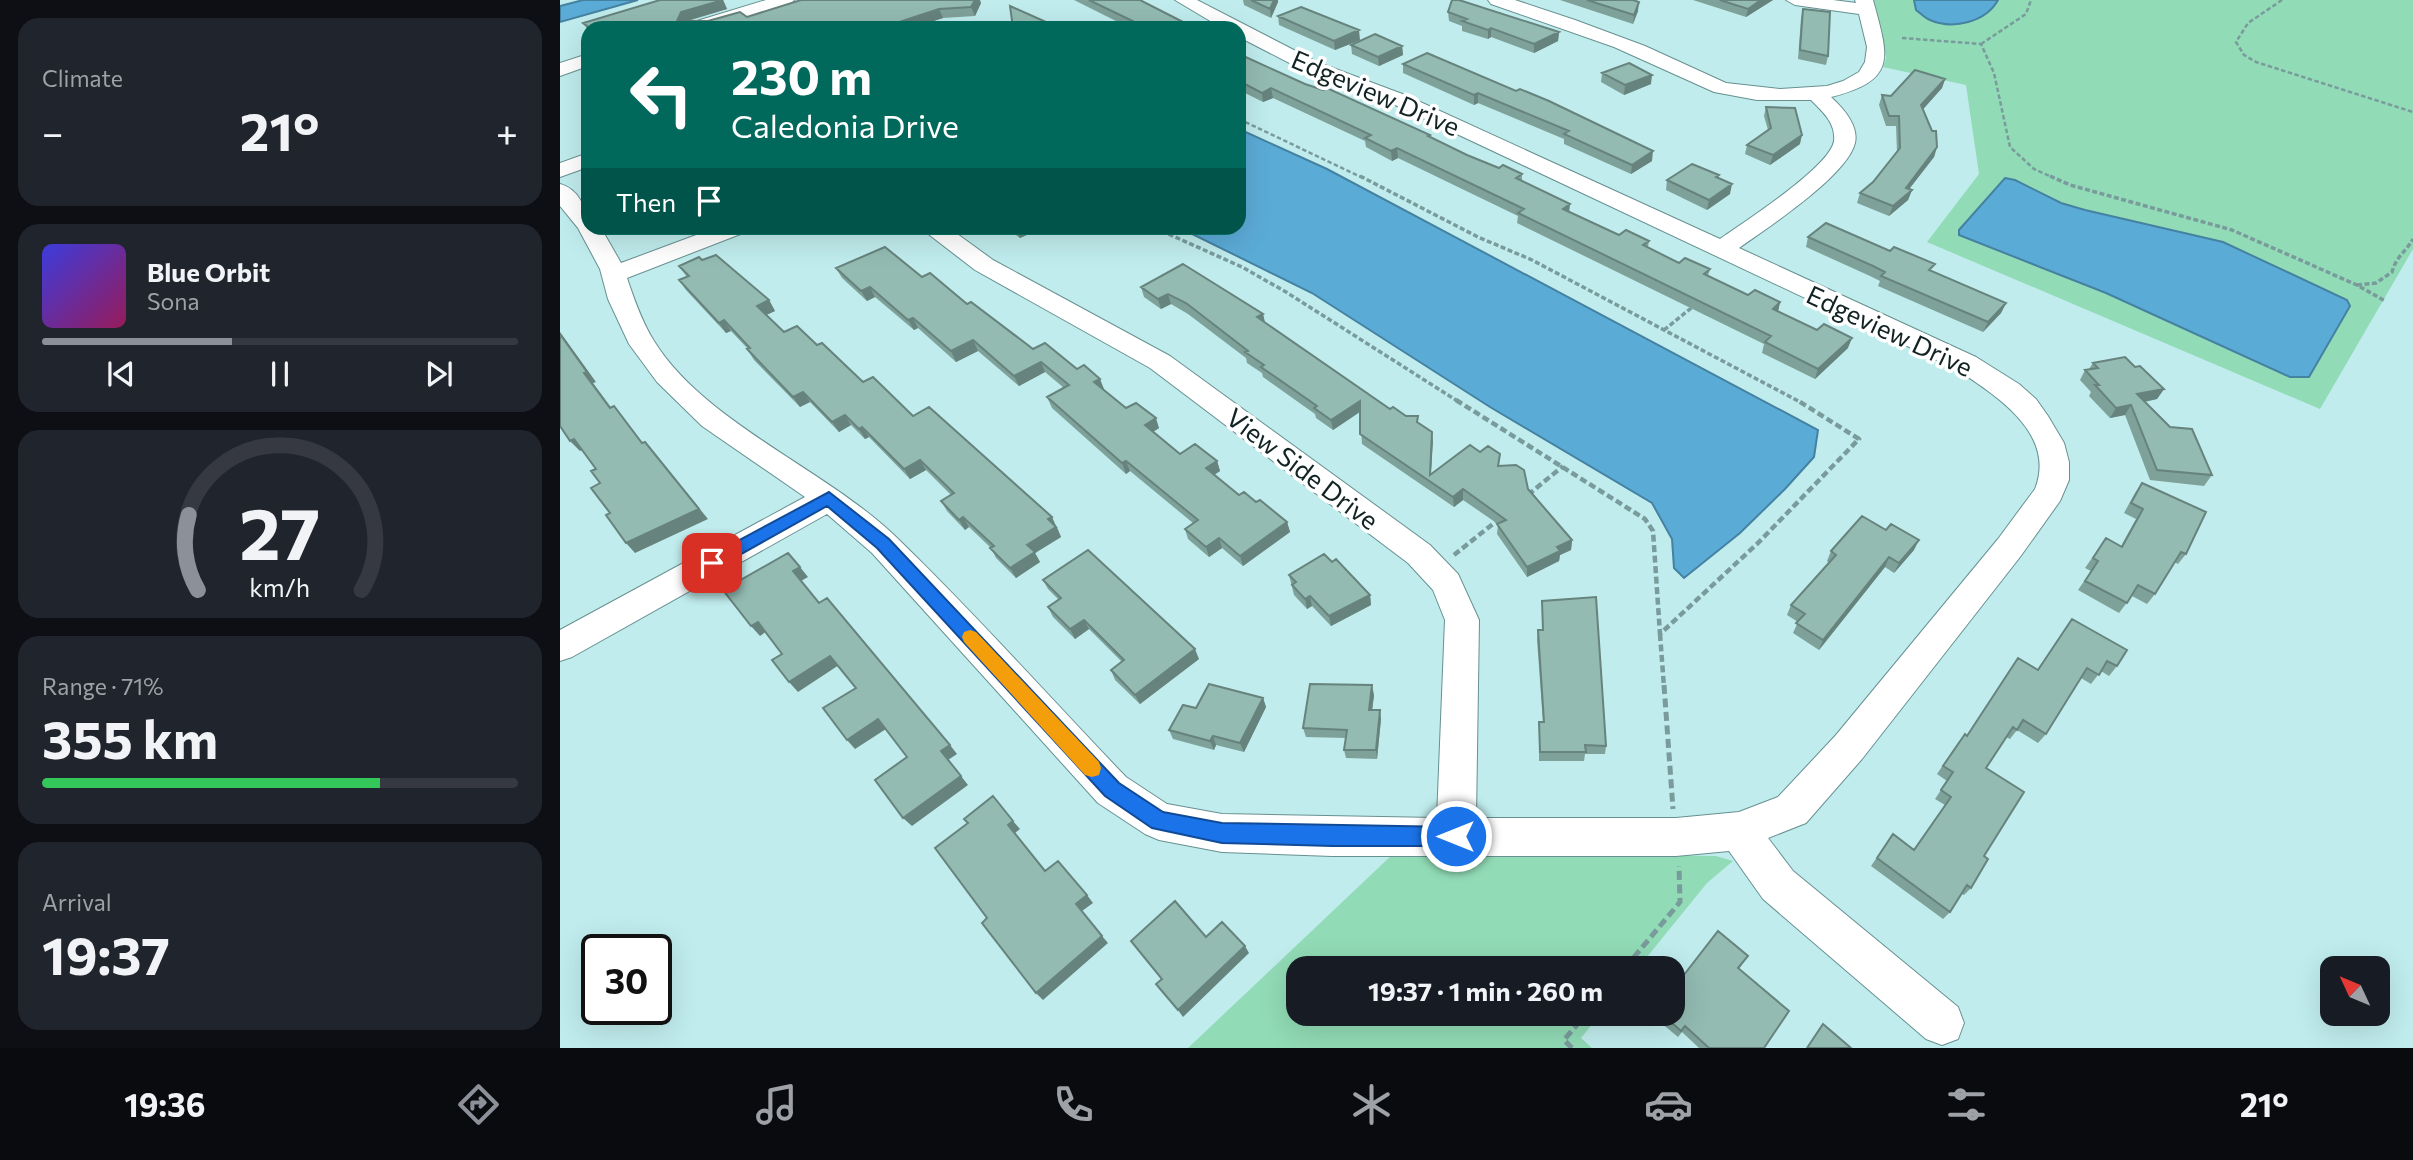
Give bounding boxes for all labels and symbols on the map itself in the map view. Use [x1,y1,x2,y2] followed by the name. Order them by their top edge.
[1287,43,1465,141] street label: Edgeview Drive
[1802,278,1978,382] street label: Edgeview Drive
[1221,401,1385,535] street label: View Side Drive
[682,533,742,593] pin
[1419,799,1493,873] position arrow
[581,934,672,1025] speed limit sign: 30
[2320,956,2390,1026] north arrow

